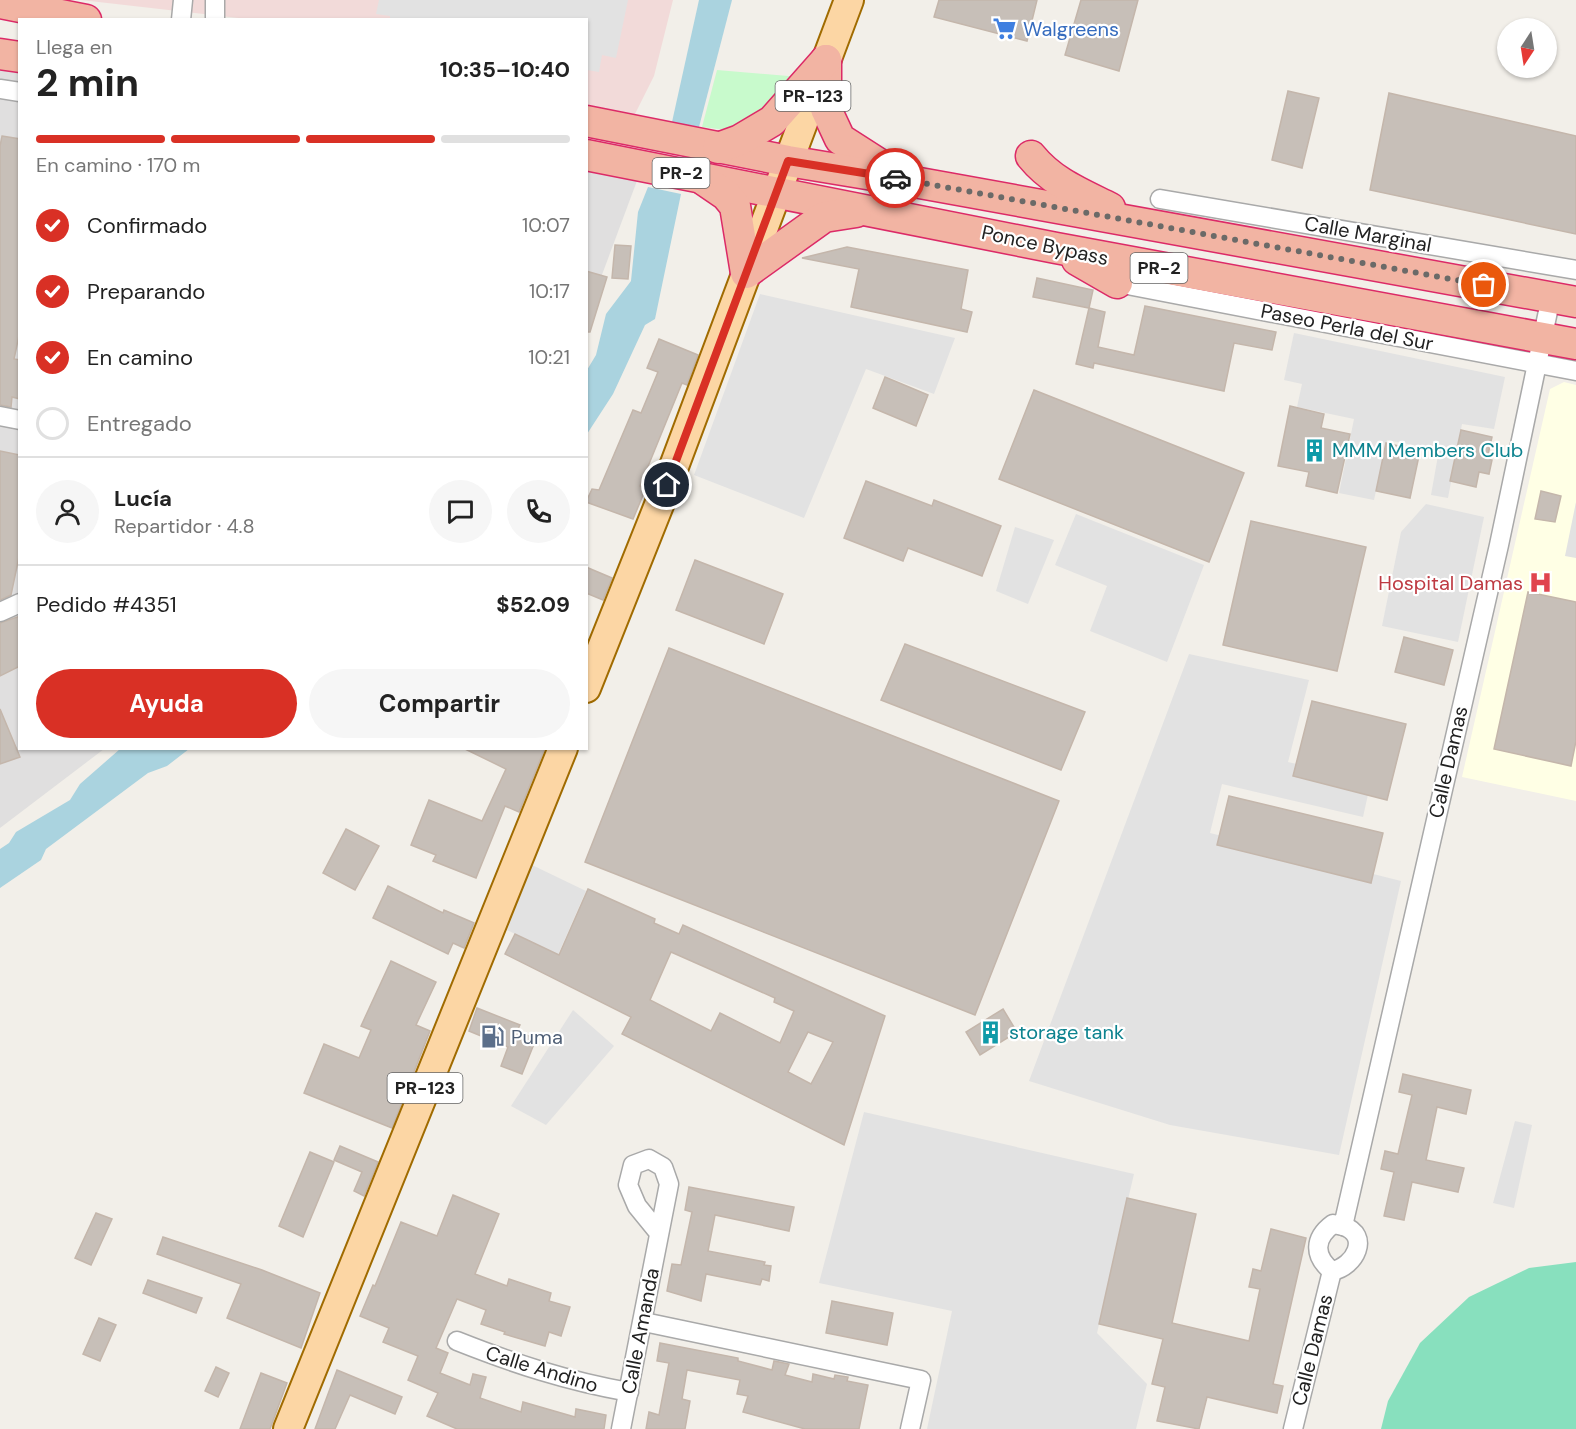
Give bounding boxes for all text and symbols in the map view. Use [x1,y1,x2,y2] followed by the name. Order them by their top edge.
[992,16,1018,42] supermarket icon: Walgreens
[1023,16,1119,42] place label: Walgreens
[1497,18,1557,78] north arrow
[1497,18,1557,78] map controls
[36,34,113,60] text: Llega en
[440,55,570,84] text: 10:35–10:40
[36,57,139,108] text: 2 min
[776,81,850,111] road number: PR-123
[865,148,925,208] courier
[36,152,200,178] text: En camino · 170 m
[652,158,710,188] road number: PR-2
[879,162,912,195] icon: car
[36,209,69,242] icon: check
[1302,210,1434,258] street label: Calle Marginal
[87,211,207,240] text: Confirmado
[522,212,570,238] text: 10:07
[979,219,1111,271] street label: Ponce Bypass
[1130,253,1188,283] road number: PR-2
[1458,259,1509,310] pin
[1467,268,1500,301] icon: bag
[36,275,69,308] icon: check
[87,277,205,306] text: Preparando
[529,278,570,304] text: 10:17
[1259,298,1435,356] street label: Paseo Perla del Sur
[36,341,69,374] icon: check
[87,343,193,372] text: En camino
[528,344,570,370] text: 10:21
[87,409,192,438] text: Entregado
[1301,437,1327,463] building icon: MMM Members Club
[1332,437,1523,463] place label: MMM Members Club
[641,459,692,510] pin
[650,468,683,501] icon: home
[36,480,99,543] button: person
[429,480,492,543] button: chat
[507,480,570,543] button: phone
[114,484,172,513] text: Lucía
[114,513,255,539] text: Repartidor · 4.8
[1378,570,1523,596] place label: Hospital Damas
[1528,570,1554,596] hospital icon: Hospital Damas
[36,590,177,619] text: Pedido #4351
[496,590,570,619] text: $52.09
[36,669,297,738] button: Ayuda
[309,669,570,738] button: Compartir
[1422,703,1474,821] street label: Calle Damas
[978,1019,1004,1045] building icon: storage tank
[1009,1019,1124,1045] place label: storage tank
[480,1024,506,1050] fuel station icon: Puma
[511,1024,563,1050] place label: Puma
[388,1073,462,1103] road number: PR-123
[615,1266,665,1396] street label: Calle Amanda
[1286,1291,1338,1409] street label: Calle Damas
[483,1340,601,1398] street label: Calle Andino

